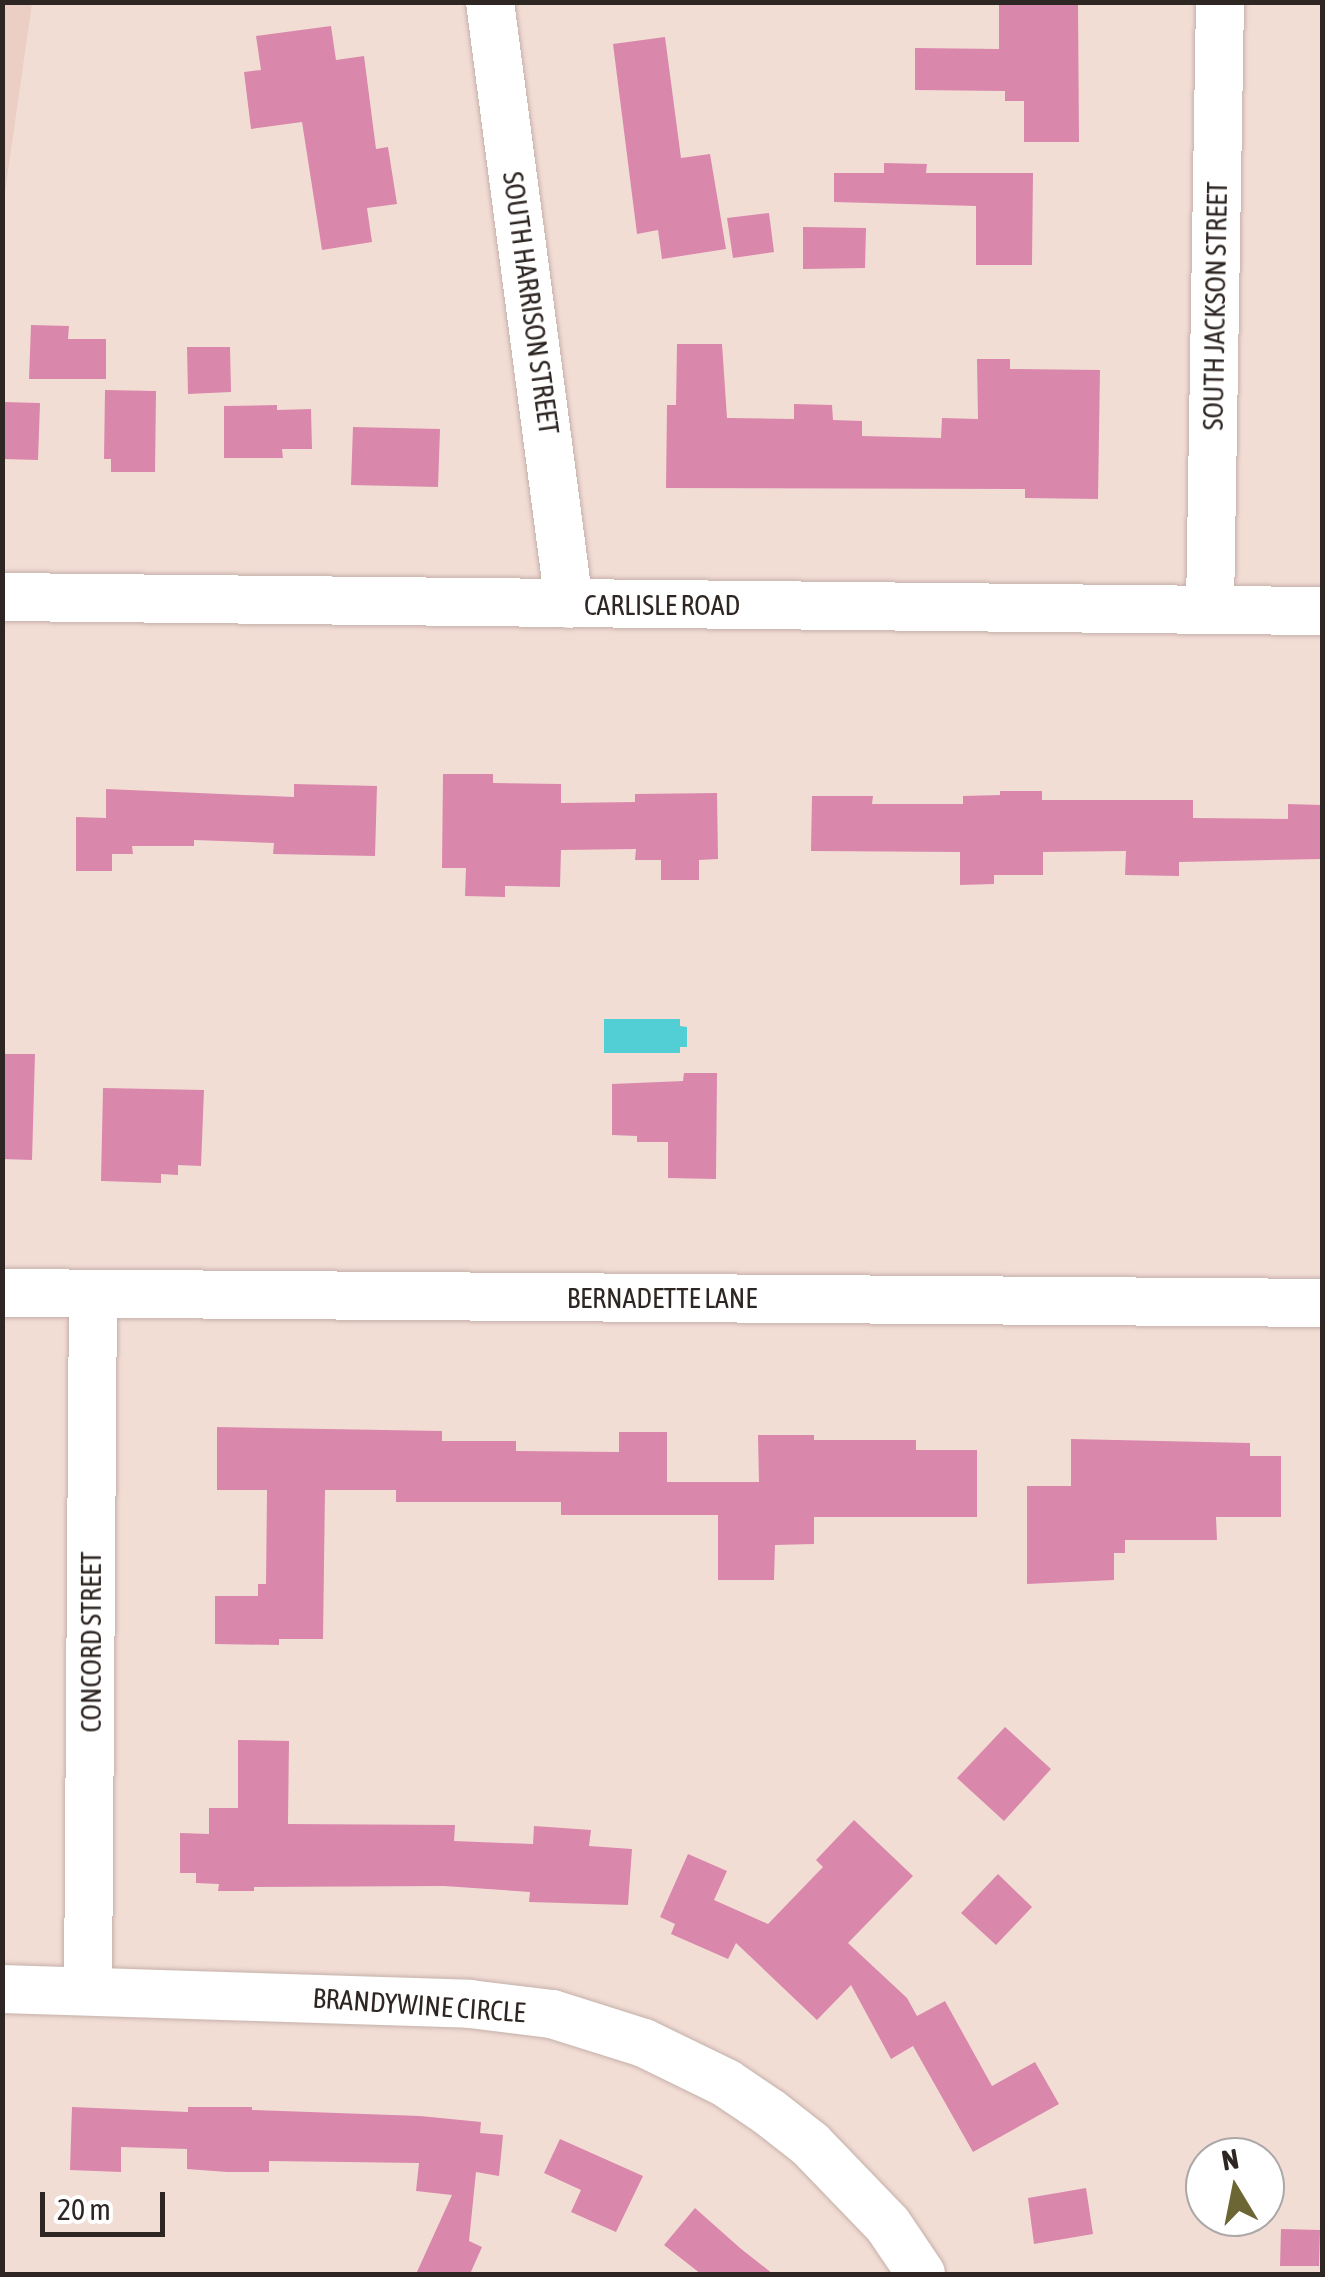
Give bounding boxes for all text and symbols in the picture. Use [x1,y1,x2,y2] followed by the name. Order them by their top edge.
[496,170,566,436] street label: SOUTH HARRISON STREET
[1196,181,1234,431] street label: SOUTH JACKSON STREET
[584,588,740,622] street label: CARLISLE ROAD
[567,1281,757,1315] street label: BERNADETTE LANE
[74,1551,108,1733] street label: CONCORD STREET
[311,1981,527,2029] street label: BRANDYWINE CIRCLE
[1185,2137,1285,2237] north arrow
[1219,2142,1241,2177] text: N
[45,2172,170,2234] scale bar
[57,2192,111,2226] text: 20 m

